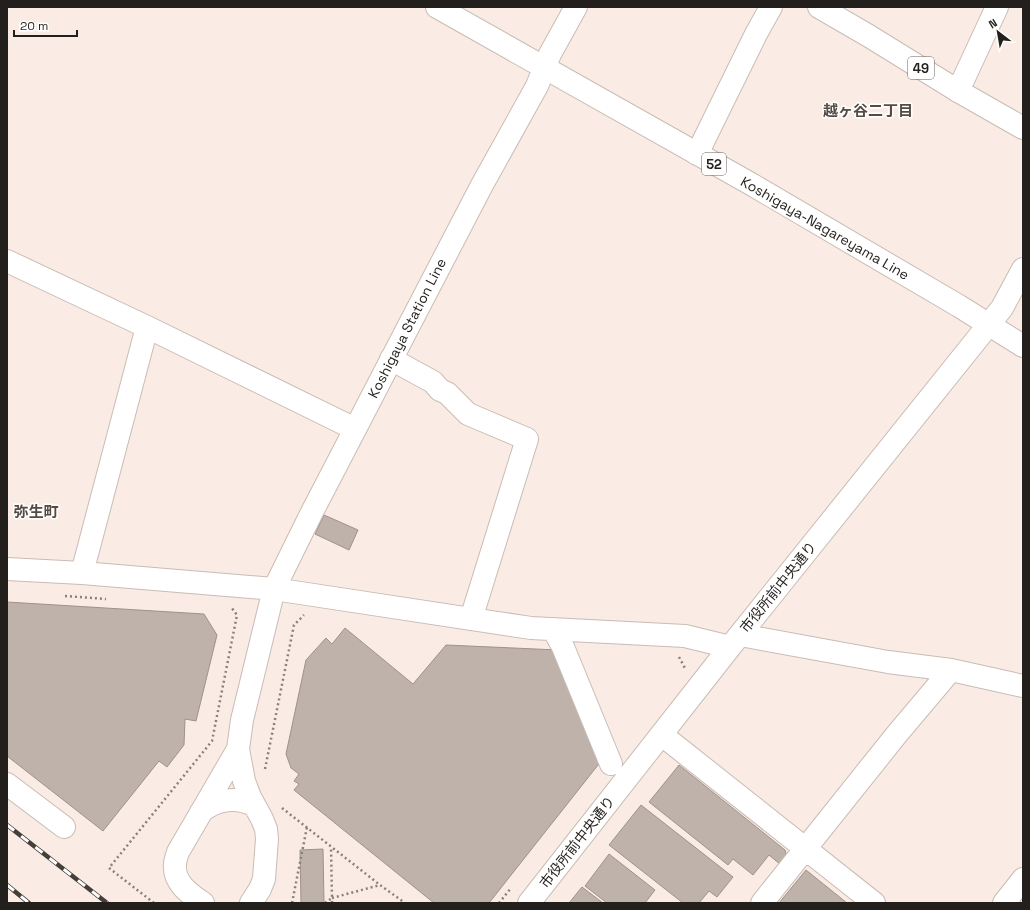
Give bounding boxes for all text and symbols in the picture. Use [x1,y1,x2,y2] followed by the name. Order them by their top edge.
[14,12,77,38] scale bar
[978,12,1018,52] north arrow
[986,16,1000,31] text: N
[20,18,48,34] text: 20 m
[908,57,934,79] road number: 49
[823,101,913,120] district label: 越ヶ谷二丁目
[702,153,726,175] road number: 52
[737,172,913,284] street label: Koshigaya-Nagareyama Line
[364,255,450,401] street label: Koshigaya Station Line
[13,502,59,521] district label: 弥生町
[736,538,820,636] street label: 市役所前中央通り
[535,792,619,892] street label: 市役所前中央通り

